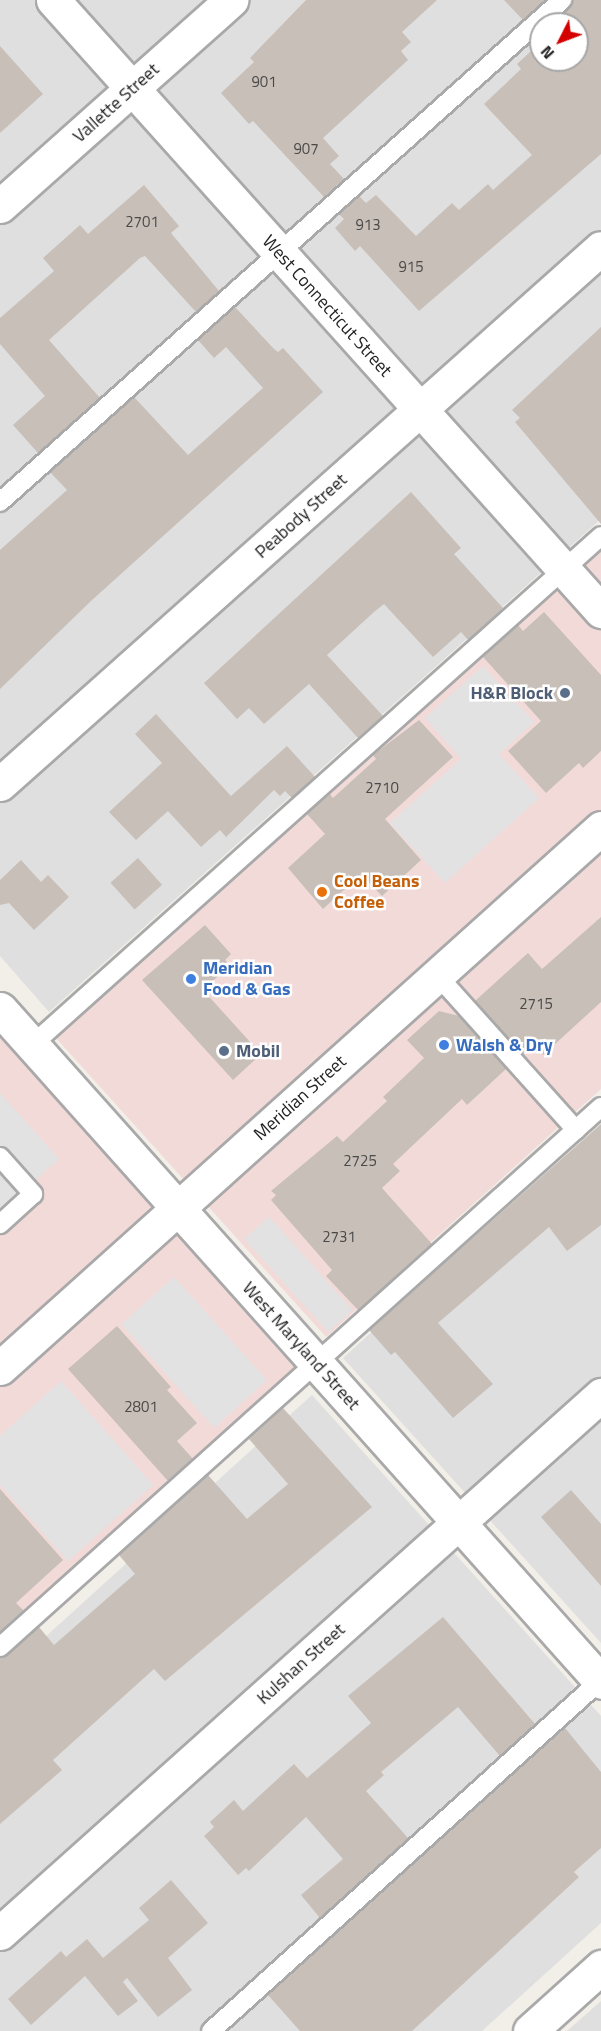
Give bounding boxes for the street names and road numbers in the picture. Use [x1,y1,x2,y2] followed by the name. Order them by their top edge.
[68,59,164,147] street label: Vallette Street
[258,231,396,381] street label: West Connecticut Street
[251,469,351,563] street label: Peabody Street
[249,1051,351,1145] street label: Meridian Street
[238,1277,364,1415] street label: West Maryland Street
[253,1619,349,1709] street label: Kulshan Street

